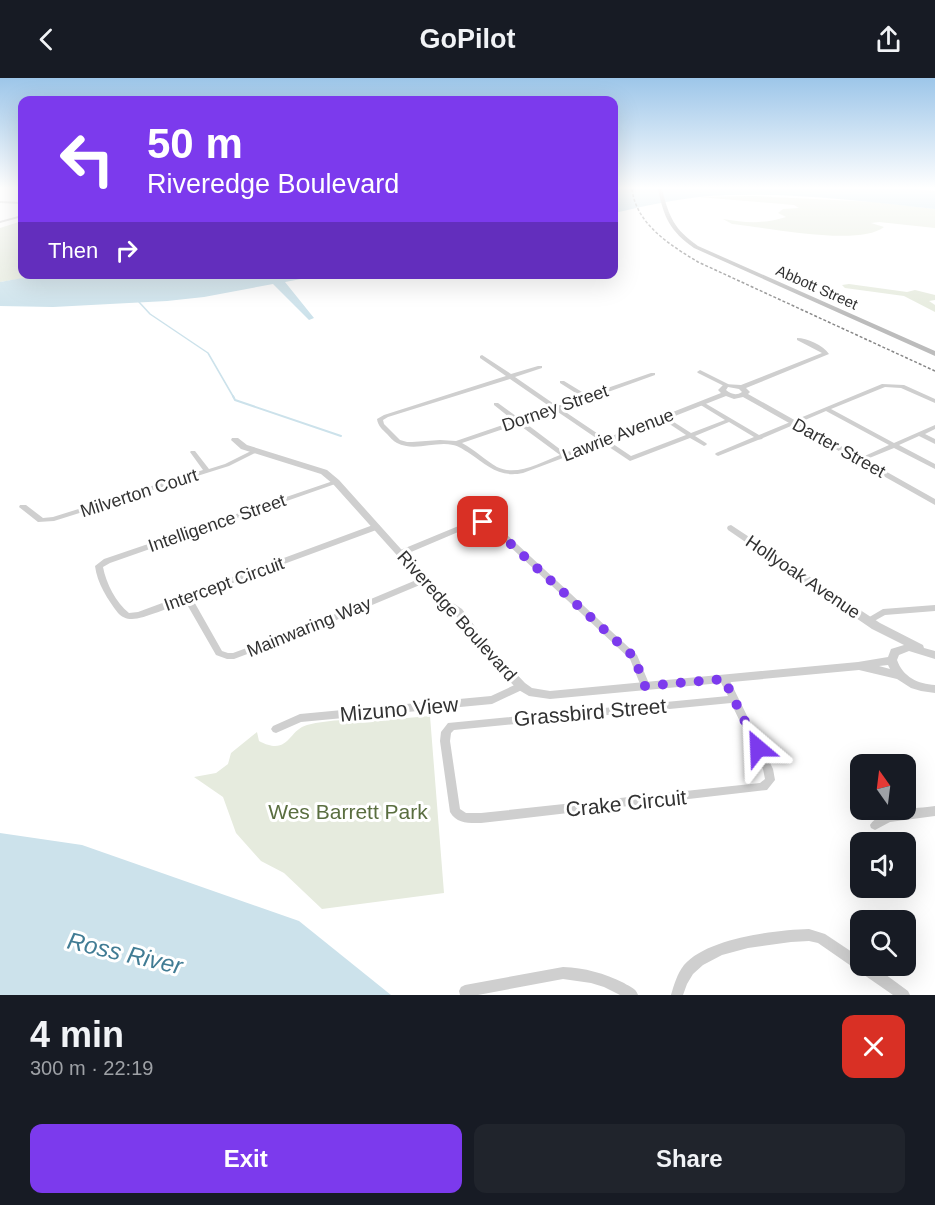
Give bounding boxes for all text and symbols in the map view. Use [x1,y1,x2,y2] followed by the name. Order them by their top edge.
[30,23,63,56] icon: back
[872,23,905,56] icon: share
[420,24,516,54] text: GoPilot
[48,120,126,198] icon: left
[147,120,243,167] text: 50 m
[147,169,399,199] text: Riveredge Boulevard
[110,234,143,267] icon: right
[48,238,98,263] text: Then
[774,261,861,313] street label: Abbott Street
[499,380,611,436] street label: Dorney Street
[559,405,677,465] street label: Lawrie Avenue
[789,414,889,482] street label: Darter Street
[78,465,200,521] street label: Milverton Court
[146,490,288,556] street label: Intelligence Street
[457,496,508,547] pin
[466,505,499,538] icon: arrive
[742,531,864,623] street label: Hollyoak Avenue
[393,547,521,685] street label: Riveredge Boulevard
[161,553,287,615] street label: Intercept Circuit
[244,593,374,661] street label: Mainwaring Way
[339,692,460,726] street label: Mizuno View
[513,694,667,730] street label: Grassbird Street
[726,716,790,780] position arrow
[850,754,916,820] north arrow
[850,754,916,976] map controls
[564,785,688,821] street label: Crake Circuit
[268,800,428,823] park label: Wes Barrett Park
[850,832,916,898] button: sound
[850,910,916,976] button: search
[65,927,186,980] water label: Ross River
[30,1014,124,1055] text: 4 min
[842,1015,905,1078] button: close
[30,1057,153,1079] text: 300 m · 22:19
[30,1124,462,1193] button: Exit
[474,1124,905,1193] button: Share

